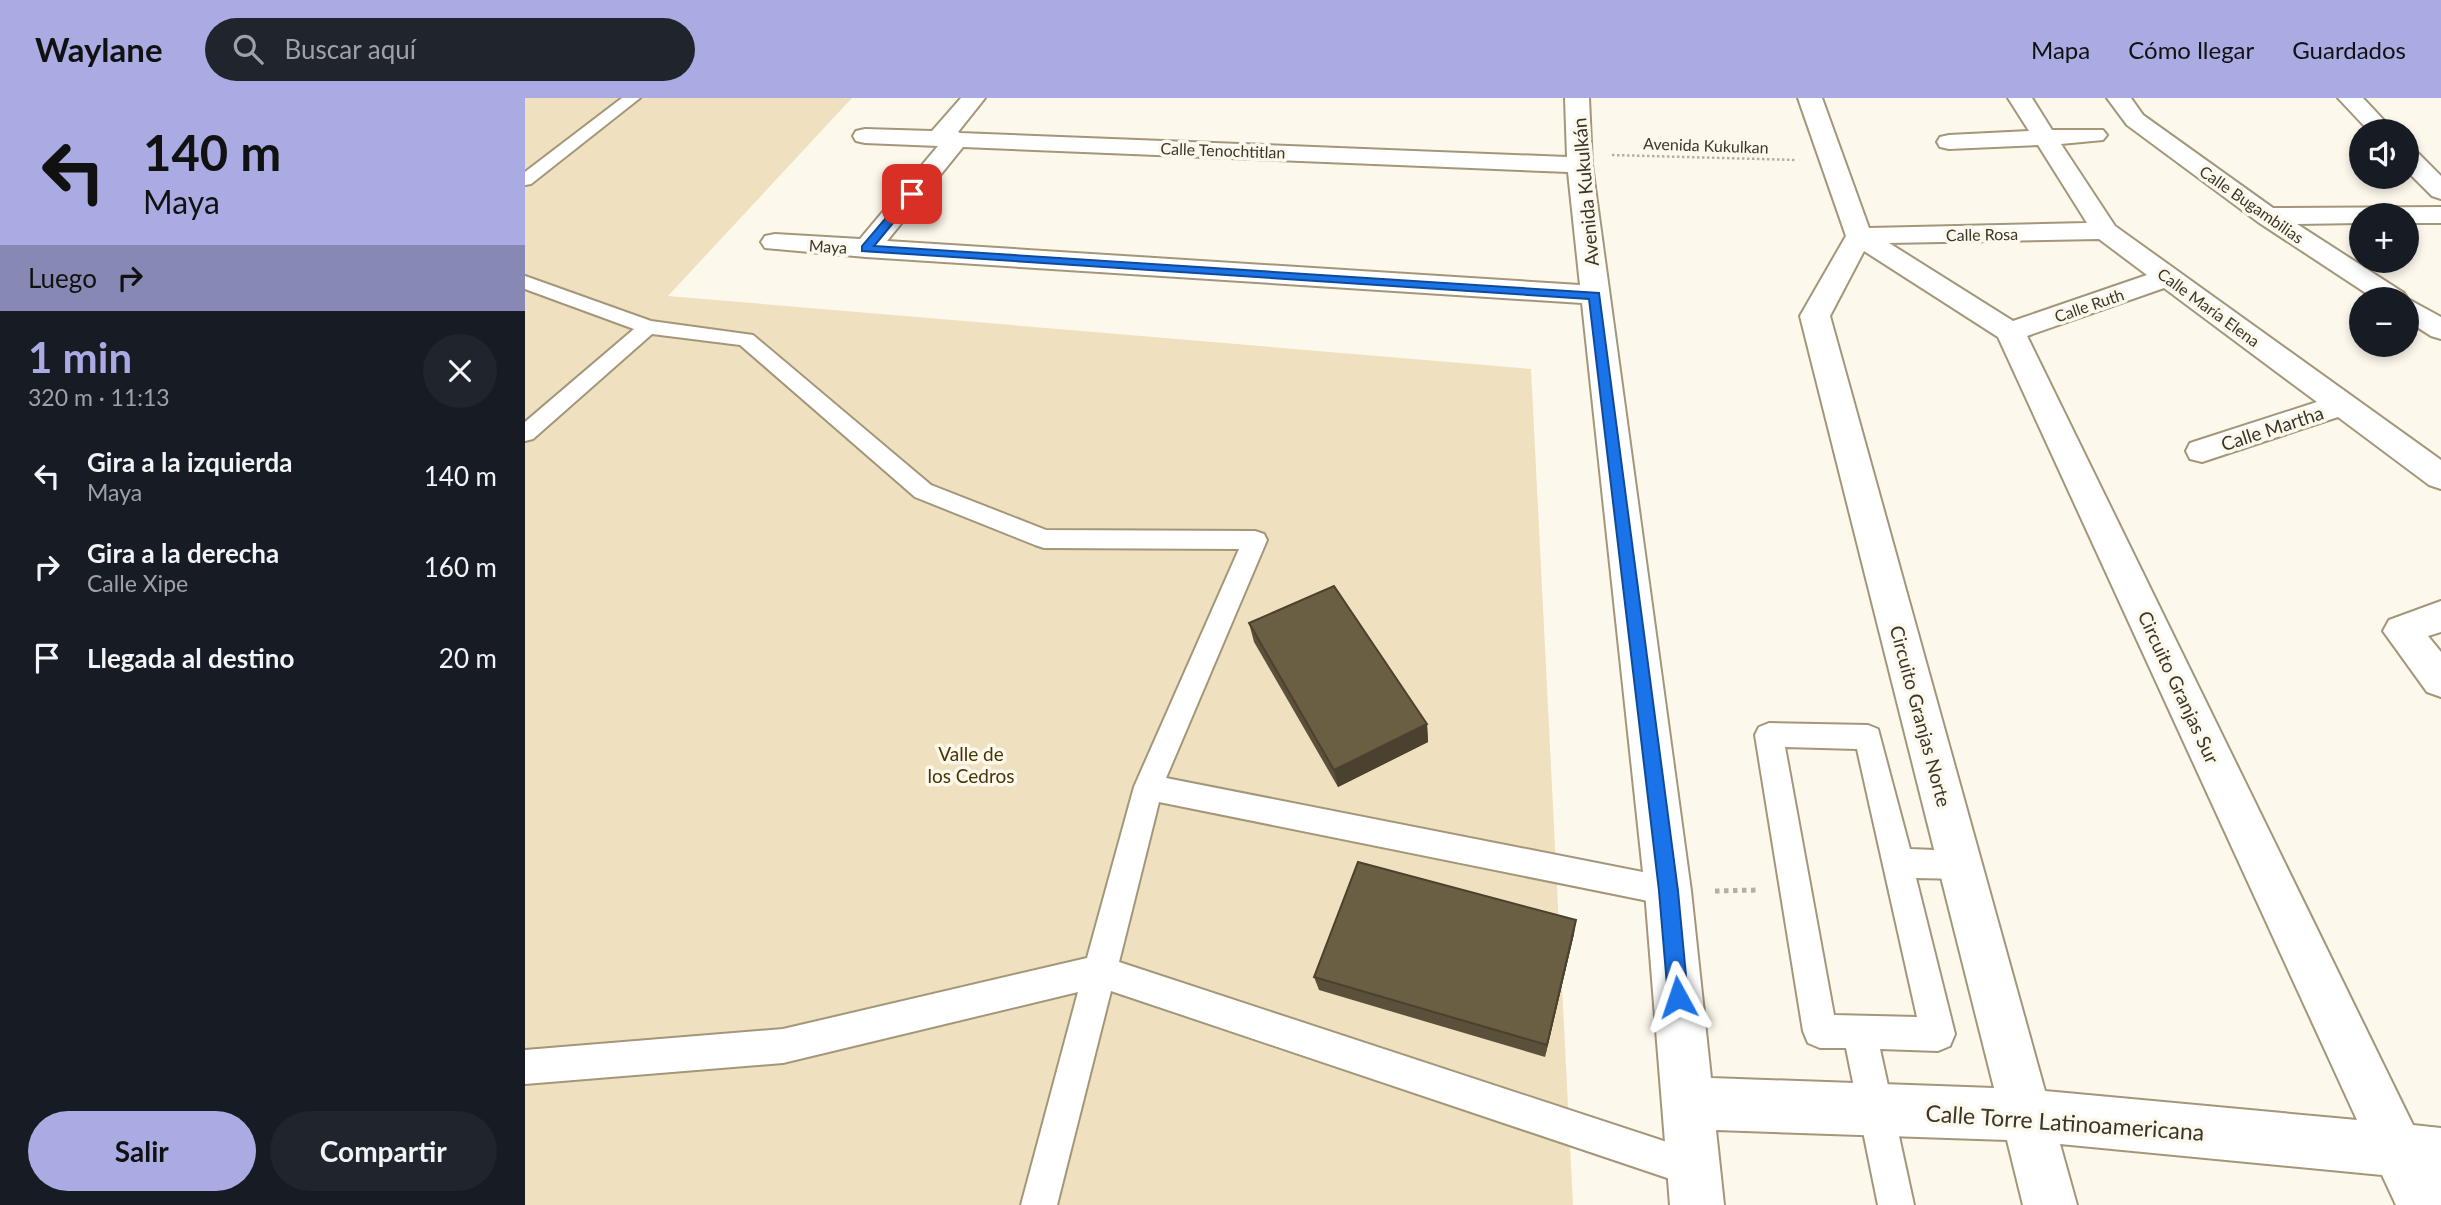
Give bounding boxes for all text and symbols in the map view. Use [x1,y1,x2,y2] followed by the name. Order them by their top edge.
[205,18,695,81] search box
[35,29,163,69] text: Waylane
[229,30,267,68] icon: search
[285,33,416,65] text: Buscar aquí
[2031,35,2090,64] text: Mapa
[2128,35,2254,64] text: Cómo llegar
[2292,35,2406,64] text: Guardados
[1567,117,1603,267] street label: Avenida Kukulkán
[2349,119,2419,357] map controls
[2349,119,2419,189] button: sound
[143,123,281,181] text: 140 m
[28,126,119,217] icon: left
[1643,133,1769,157] street label: Avenida Kukulkan
[1160,138,1286,162] street label: Calle Tenochtitlan
[2196,161,2308,247] street label: Calle Bugambilias
[882,164,942,224] pin
[893,175,931,213] icon: arrive
[143,182,220,221] text: Maya
[2349,203,2419,273] button: +
[1946,224,2018,244] street label: Calle Rosa
[808,235,848,257] street label: Maya
[111,259,149,297] icon: right
[28,262,97,294] text: Luego
[2154,264,2264,350] street label: Calle María Elena
[2052,284,2126,326] street label: Calle Ruth
[2349,287,2419,357] button: −
[28,332,132,382] text: 1 min
[423,334,497,408] button: close
[28,383,170,411] text: 320 m · 11:13
[2218,401,2326,455] street label: Calle Martha
[87,446,293,478] text: Gira a la izquierda
[28,457,66,495] icon: left
[424,460,497,492] text: 140 m
[87,478,142,506] text: Maya
[87,537,279,569] text: Gira a la derecha
[28,548,66,586] icon: right
[424,551,497,583] text: 160 m
[87,569,188,597] text: Calle Xipe
[2134,607,2224,767] street label: Circuito Granjas Sur
[1886,623,1956,809] street label: Circuito Granjas Norte
[28,639,66,677] icon: arrive
[87,642,294,674] text: Llegada al destino
[439,642,497,674] text: 20 m
[927,742,1015,787] park label: Valle de los Cedros
[1641,960,1715,1034] position arrow
[1925,1098,2205,1146] street label: Calle Torre Latinoamericana
[28,1111,256,1191] button: Salir
[270,1111,497,1191] button: Compartir

